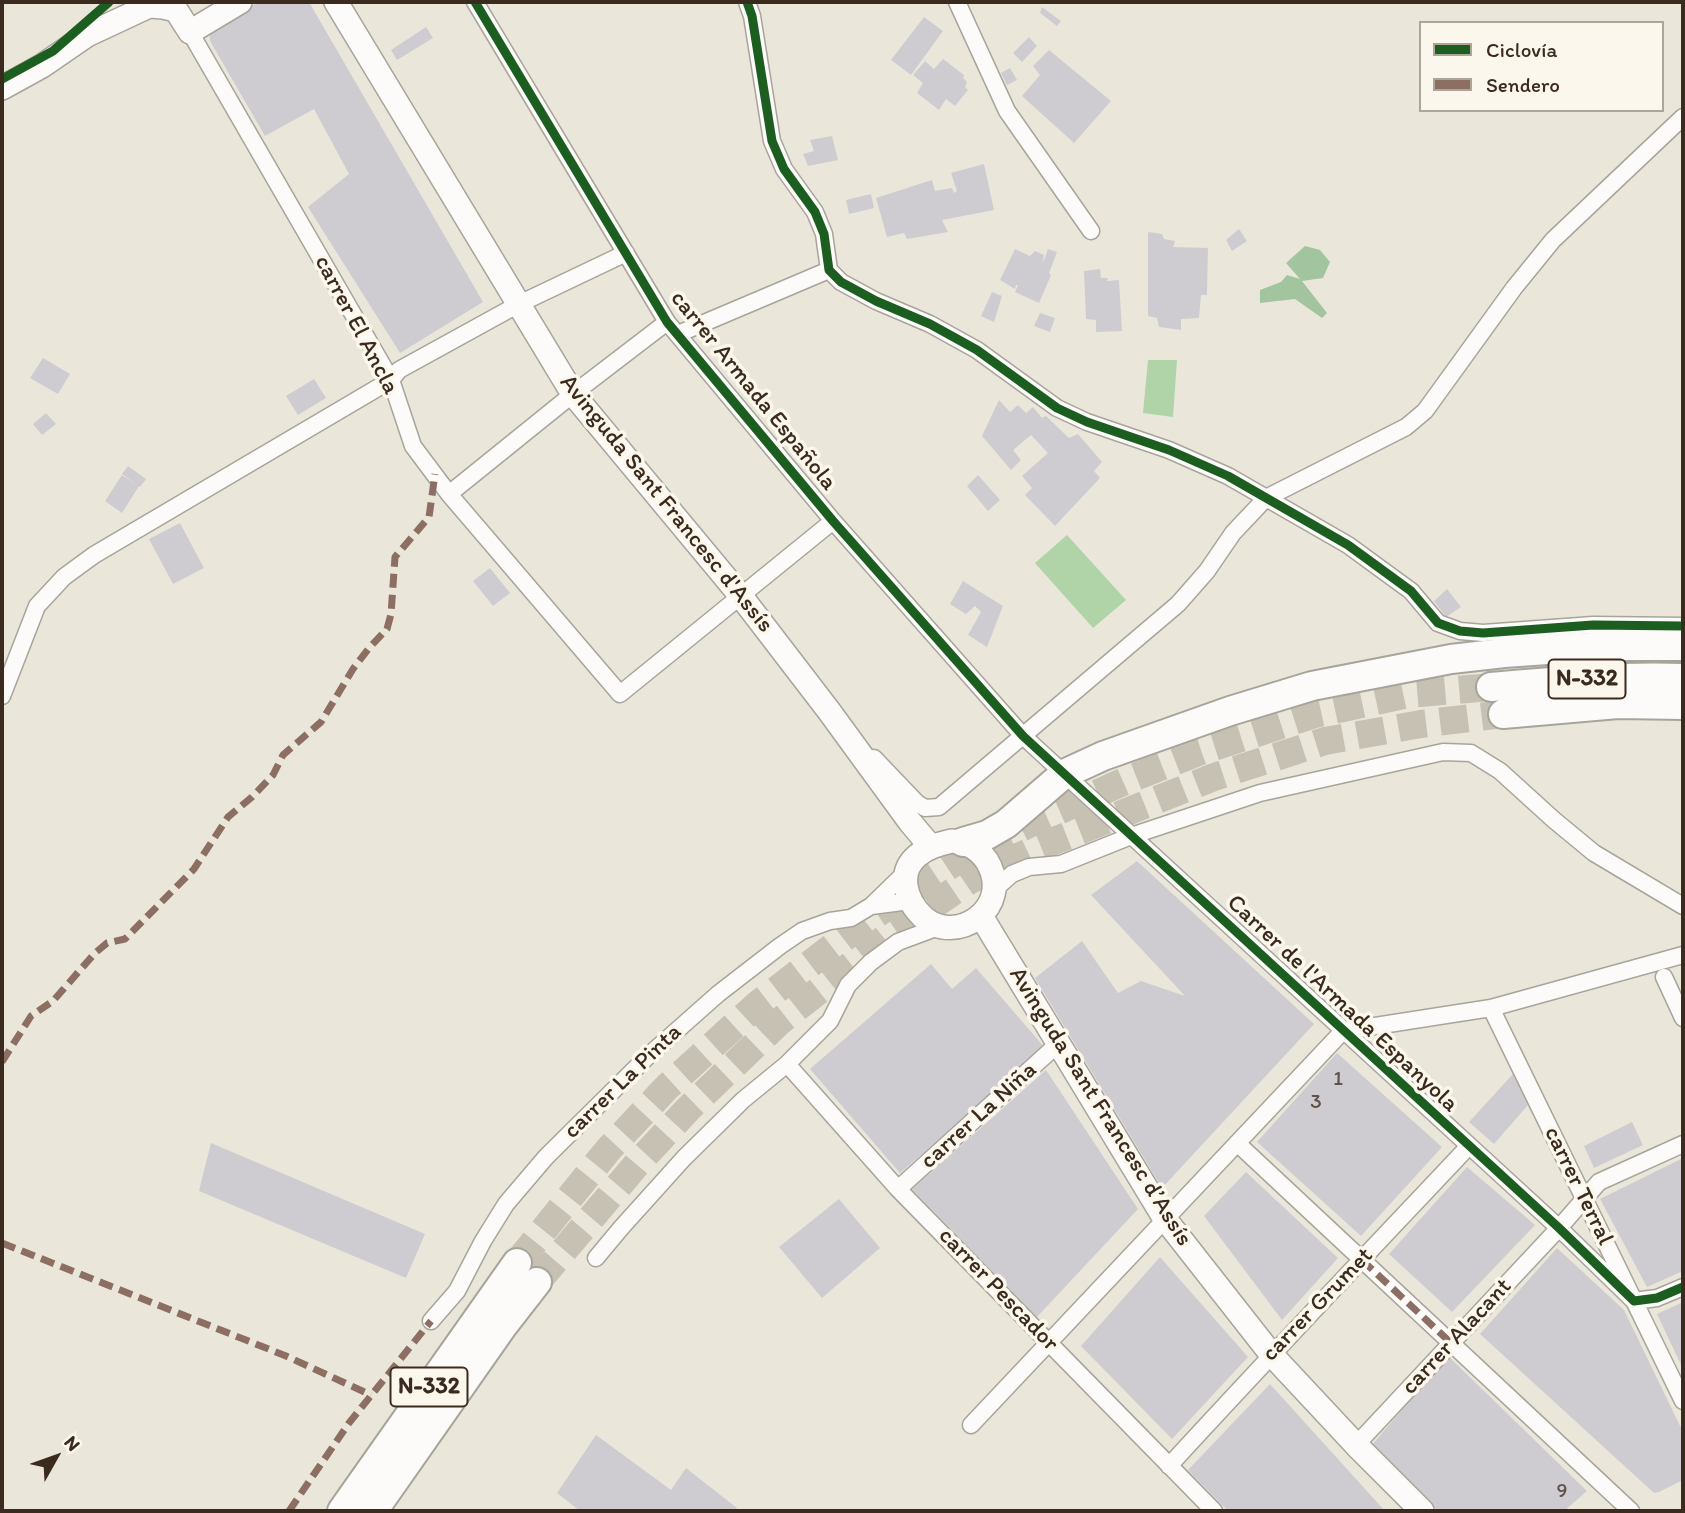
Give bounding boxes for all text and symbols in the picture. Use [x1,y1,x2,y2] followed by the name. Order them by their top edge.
[1419,21,1664,112] legend
[1486,37,1557,62] text: Ciclovía
[1486,72,1560,97] text: Sendero
[307,251,405,399] street label: carrer El Ancla
[663,285,843,497] street label: carrer Armada Española
[553,369,779,639] street label: Avinguda Sant Francesc d'Assís
[1548,660,1626,698] road number: N-332
[1220,889,1464,1119] street label: Carrer de l'Armada Espanyola
[1002,962,1198,1252] street label: Avinguda Sant Francesc d’Assís
[558,1019,688,1145] street label: carrer La Pinta
[915,1056,1043,1176] street label: carrer La Niña
[1333,1067,1343,1093] house number: 1
[1310,1090,1322,1116] house number: 3
[1537,1122,1619,1250] street label: carrer Terral
[932,1222,1064,1358] street label: carrer Pescador
[1256,1242,1380,1368] street label: carrer Grumet
[1396,1273,1518,1401] street label: carrer Alacant
[390,1368,467,1406] road number: N-332
[21,1422,91,1492] north arrow
[60,1431,85,1455] text: N
[1557,1479,1567,1505] house number: 9

